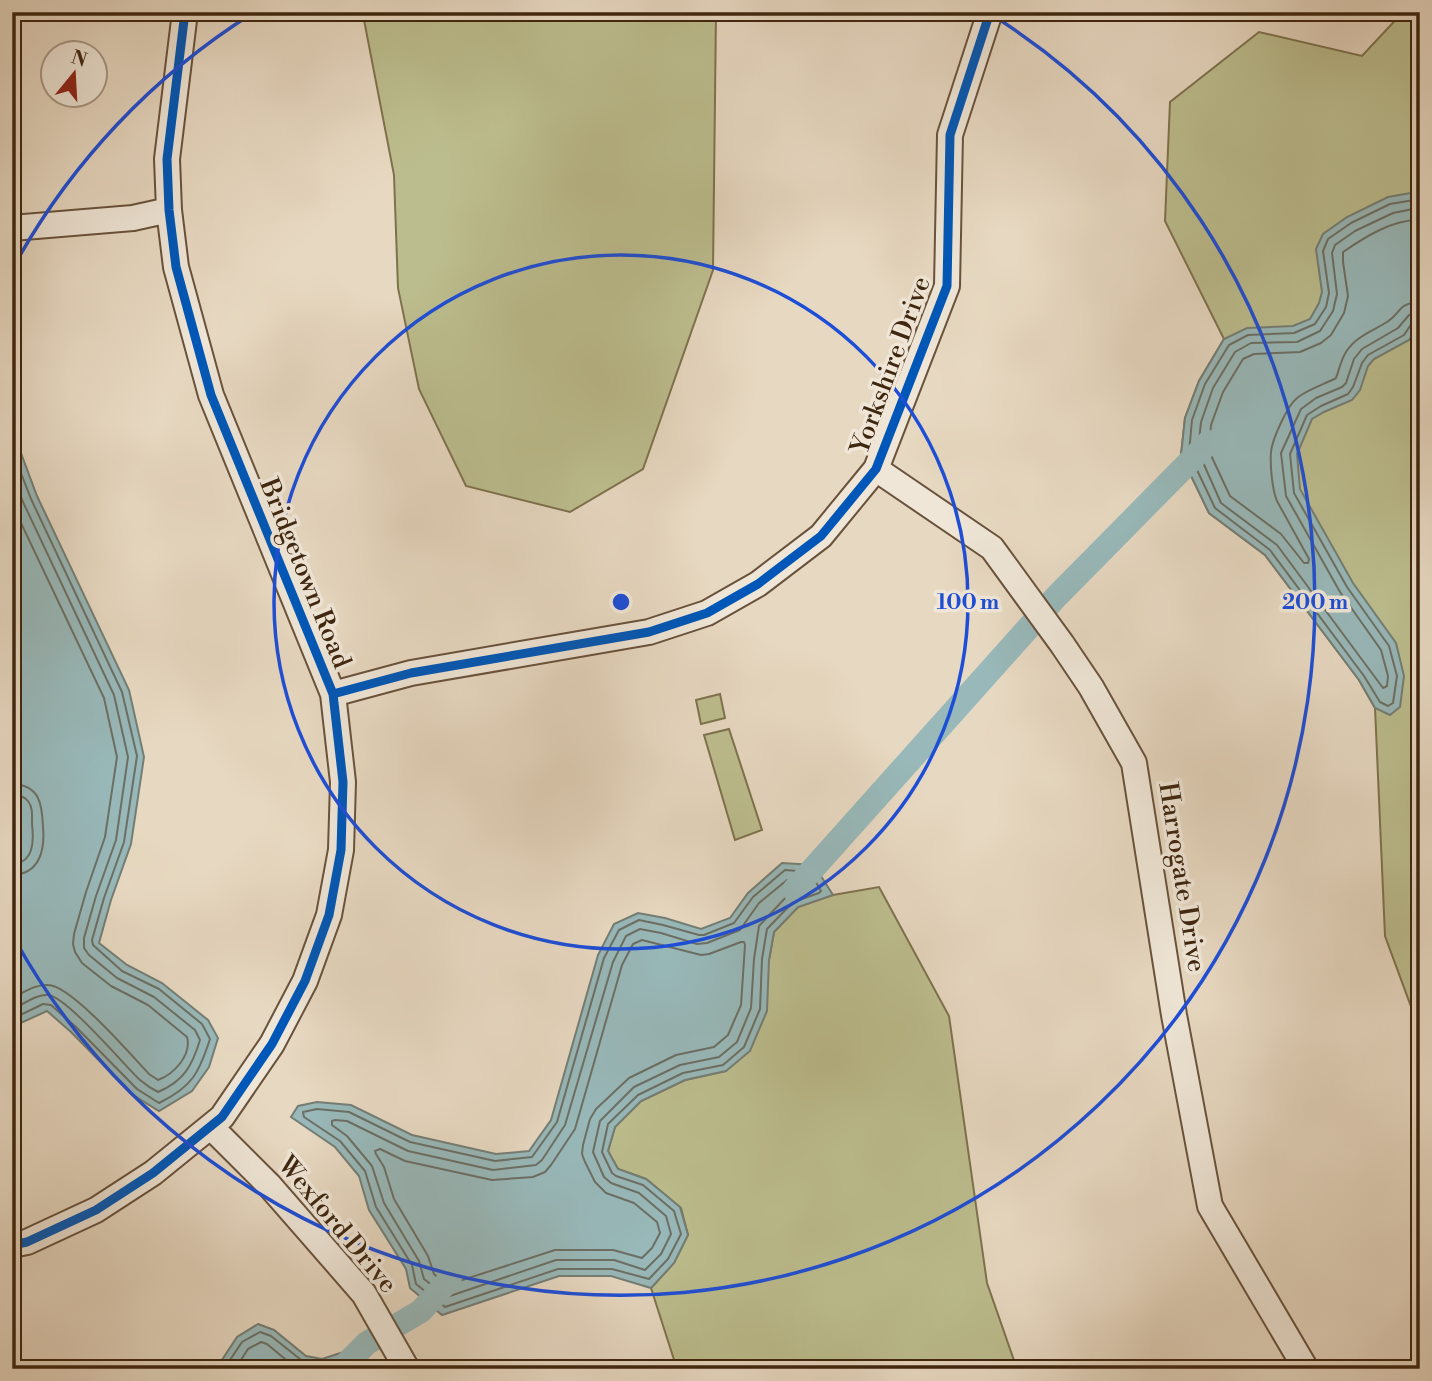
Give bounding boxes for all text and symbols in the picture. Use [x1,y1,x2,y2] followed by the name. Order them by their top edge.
[38,38,108,108] north arrow
[68,45,90,73] text: N
[843,272,938,460] street label: Yorkshire Drive
[252,473,358,673] street label: Bridgetown Road
[609,590,633,614] centre of rings
[937,590,999,616] text: 100 m
[1282,590,1348,616] text: 200 m
[1151,780,1213,974] street label: Harrogate Drive
[270,1149,404,1300] street label: Wexford Drive

